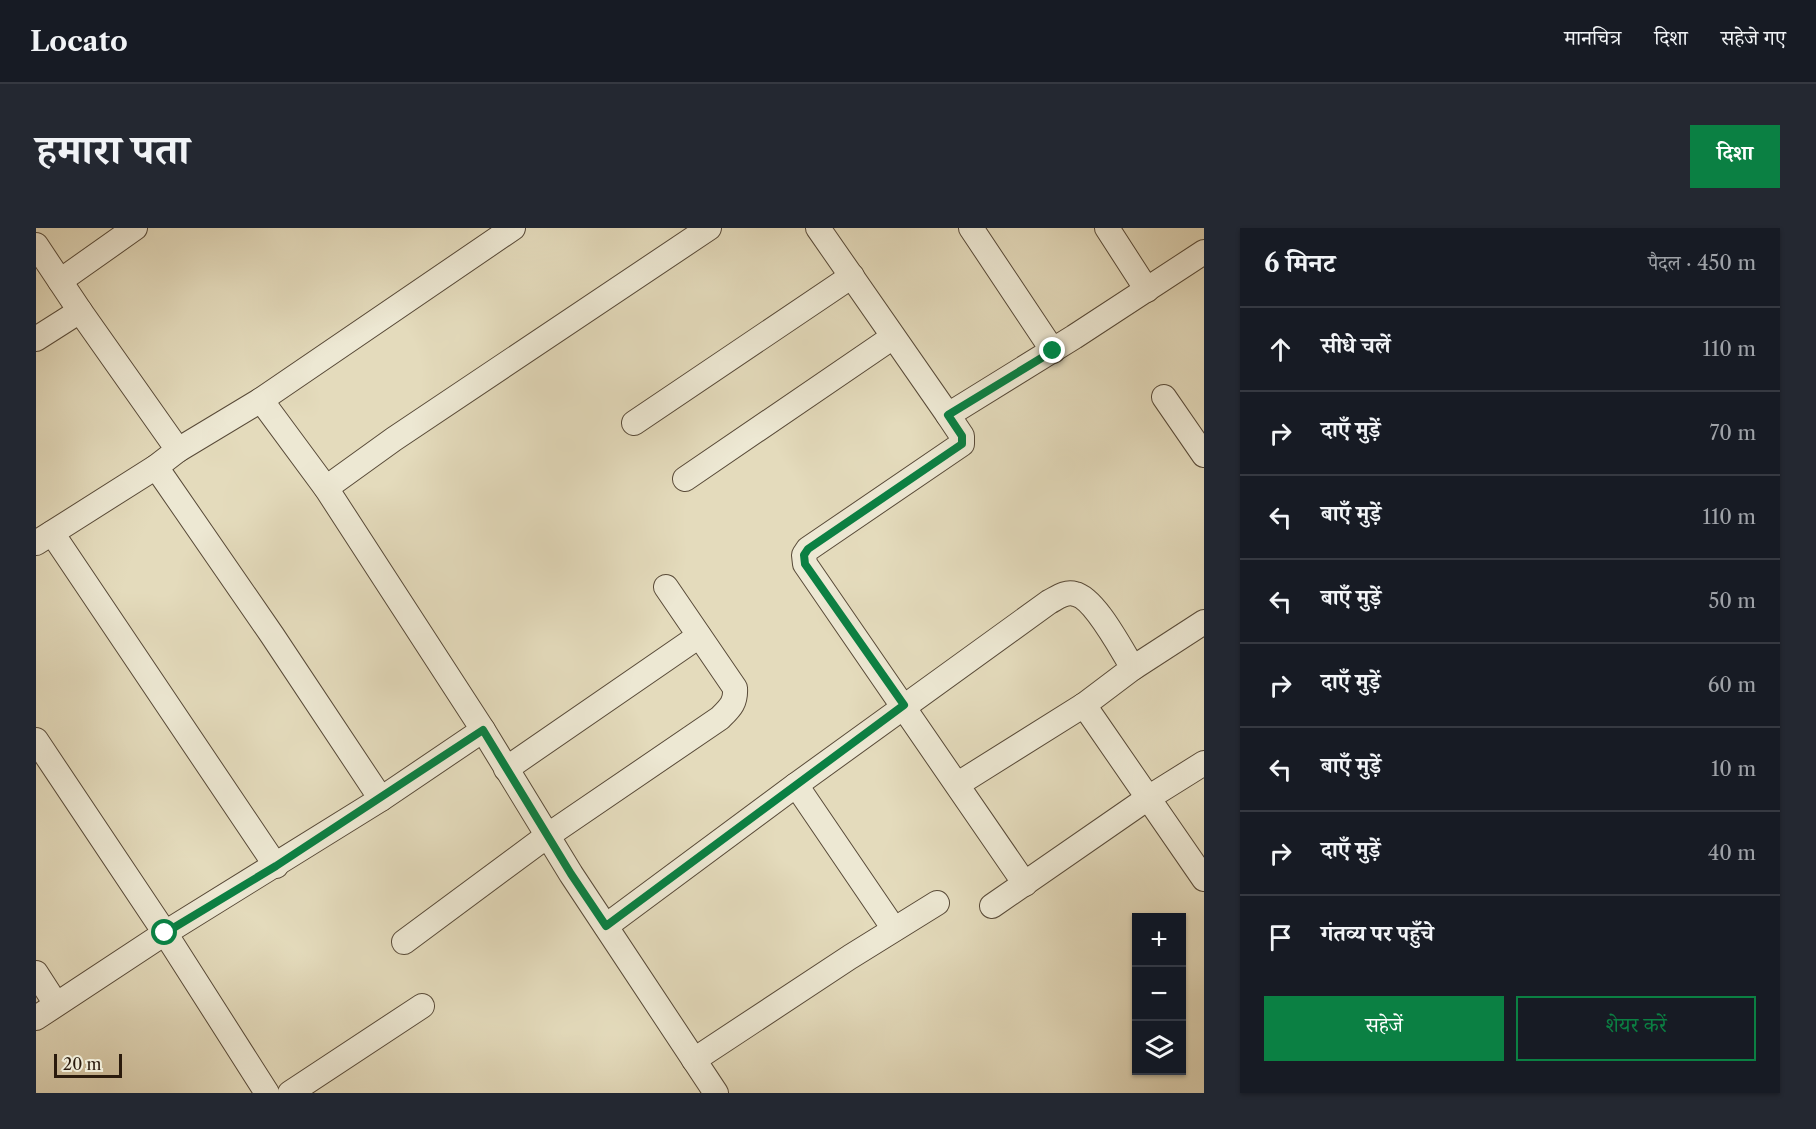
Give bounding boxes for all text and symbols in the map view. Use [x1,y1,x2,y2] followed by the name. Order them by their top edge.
[30,24,128,58] text: Locato
[1564,25,1621,50] text: मानचित्र
[1654,25,1688,50] text: दिशा
[1721,25,1786,50] text: सहेजे गए
[36,123,189,175] text: हमारा पता
[1690,125,1780,188] button: दिशा
[1264,247,1335,279] text: 6 मिनट
[1648,251,1756,275] text: पैदल · 450 m
[1321,332,1390,359] text: सीधे चलें
[1264,333,1297,366] icon: ahead
[1039,337,1065,363] route end
[1703,337,1756,361] text: 110 m
[1321,416,1380,443] text: दाएँ मुड़ें
[1264,417,1297,450] icon: right
[1710,421,1756,445] text: 70 m
[1321,500,1381,527] text: बाएँ मुड़ें
[1264,501,1297,534] icon: left
[1703,505,1756,529] text: 110 m
[1321,584,1381,611] text: बाएँ मुड़ें
[1264,585,1297,618] icon: left
[1709,589,1756,613] text: 50 m
[1321,668,1380,695] text: दाएँ मुड़ें
[1264,669,1297,702] icon: right
[1708,673,1756,697] text: 60 m
[1321,752,1381,779] text: बाएँ मुड़ें
[1264,753,1297,786] icon: left
[1711,757,1756,781] text: 10 m
[1321,836,1380,863] text: दाएँ मुड़ें
[1264,837,1297,870] icon: right
[1708,841,1756,865] text: 40 m
[1132,913,1186,1075] map controls
[1132,913,1186,967] button: +
[151,919,177,945] route start
[1321,920,1434,947] text: गंतव्य पर पहुँचे
[1264,921,1297,954] icon: arrive
[1132,967,1186,1021] button: −
[1264,996,1504,1061] button: सहेजें
[1516,996,1756,1061] button: शेयर करें
[1132,1021,1186,1075] button: layers
[54,1051,122,1078] scale bar
[63,1054,102,1074] text: 20 m

